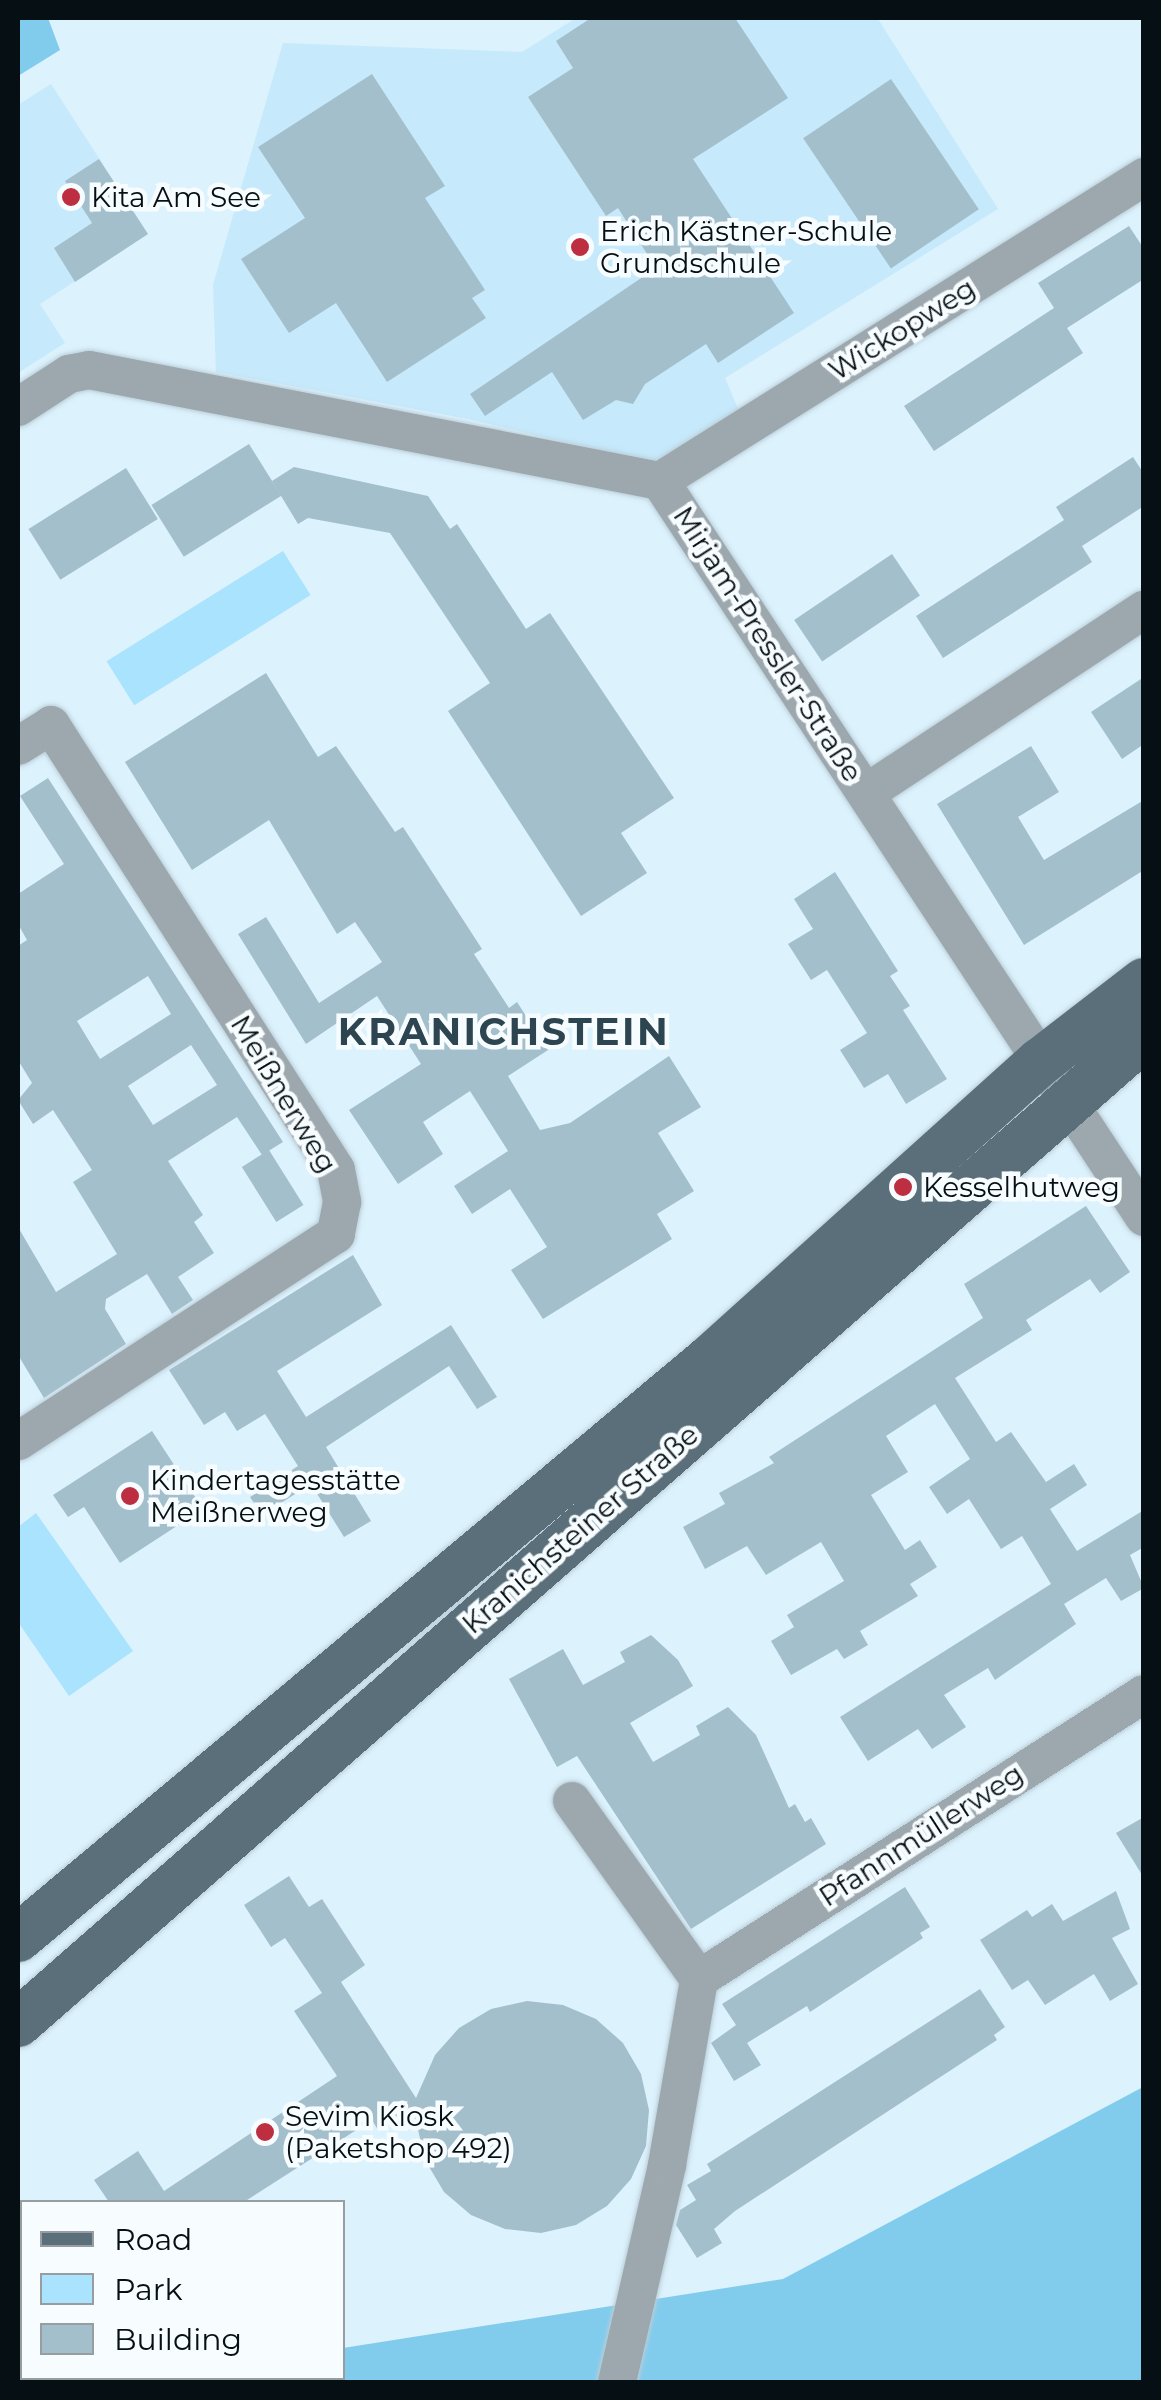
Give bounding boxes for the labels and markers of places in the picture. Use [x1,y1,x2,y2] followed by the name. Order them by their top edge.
[91,180,261,214] place label: Kita Am See
[60,186,82,208] marker: Kita Am See
[600,214,892,280] place label: Erich Kästner-Schule Grundschule
[569,236,591,258] marker: Erich Kästner-Schule Grundschule
[923,1170,1120,1204] place label: Kesselhutweg
[892,1176,914,1198] marker: Kesselhutweg
[150,1463,401,1529] place label: Kindertagesstätte Meißnerweg
[119,1485,141,1507] marker: Kindertagesstätte Meißnerweg
[285,2099,512,2165] place label: Sevim Kiosk (Paketshop 492)
[254,2121,276,2143] marker: Sevim Kiosk (Paketshop 492)

